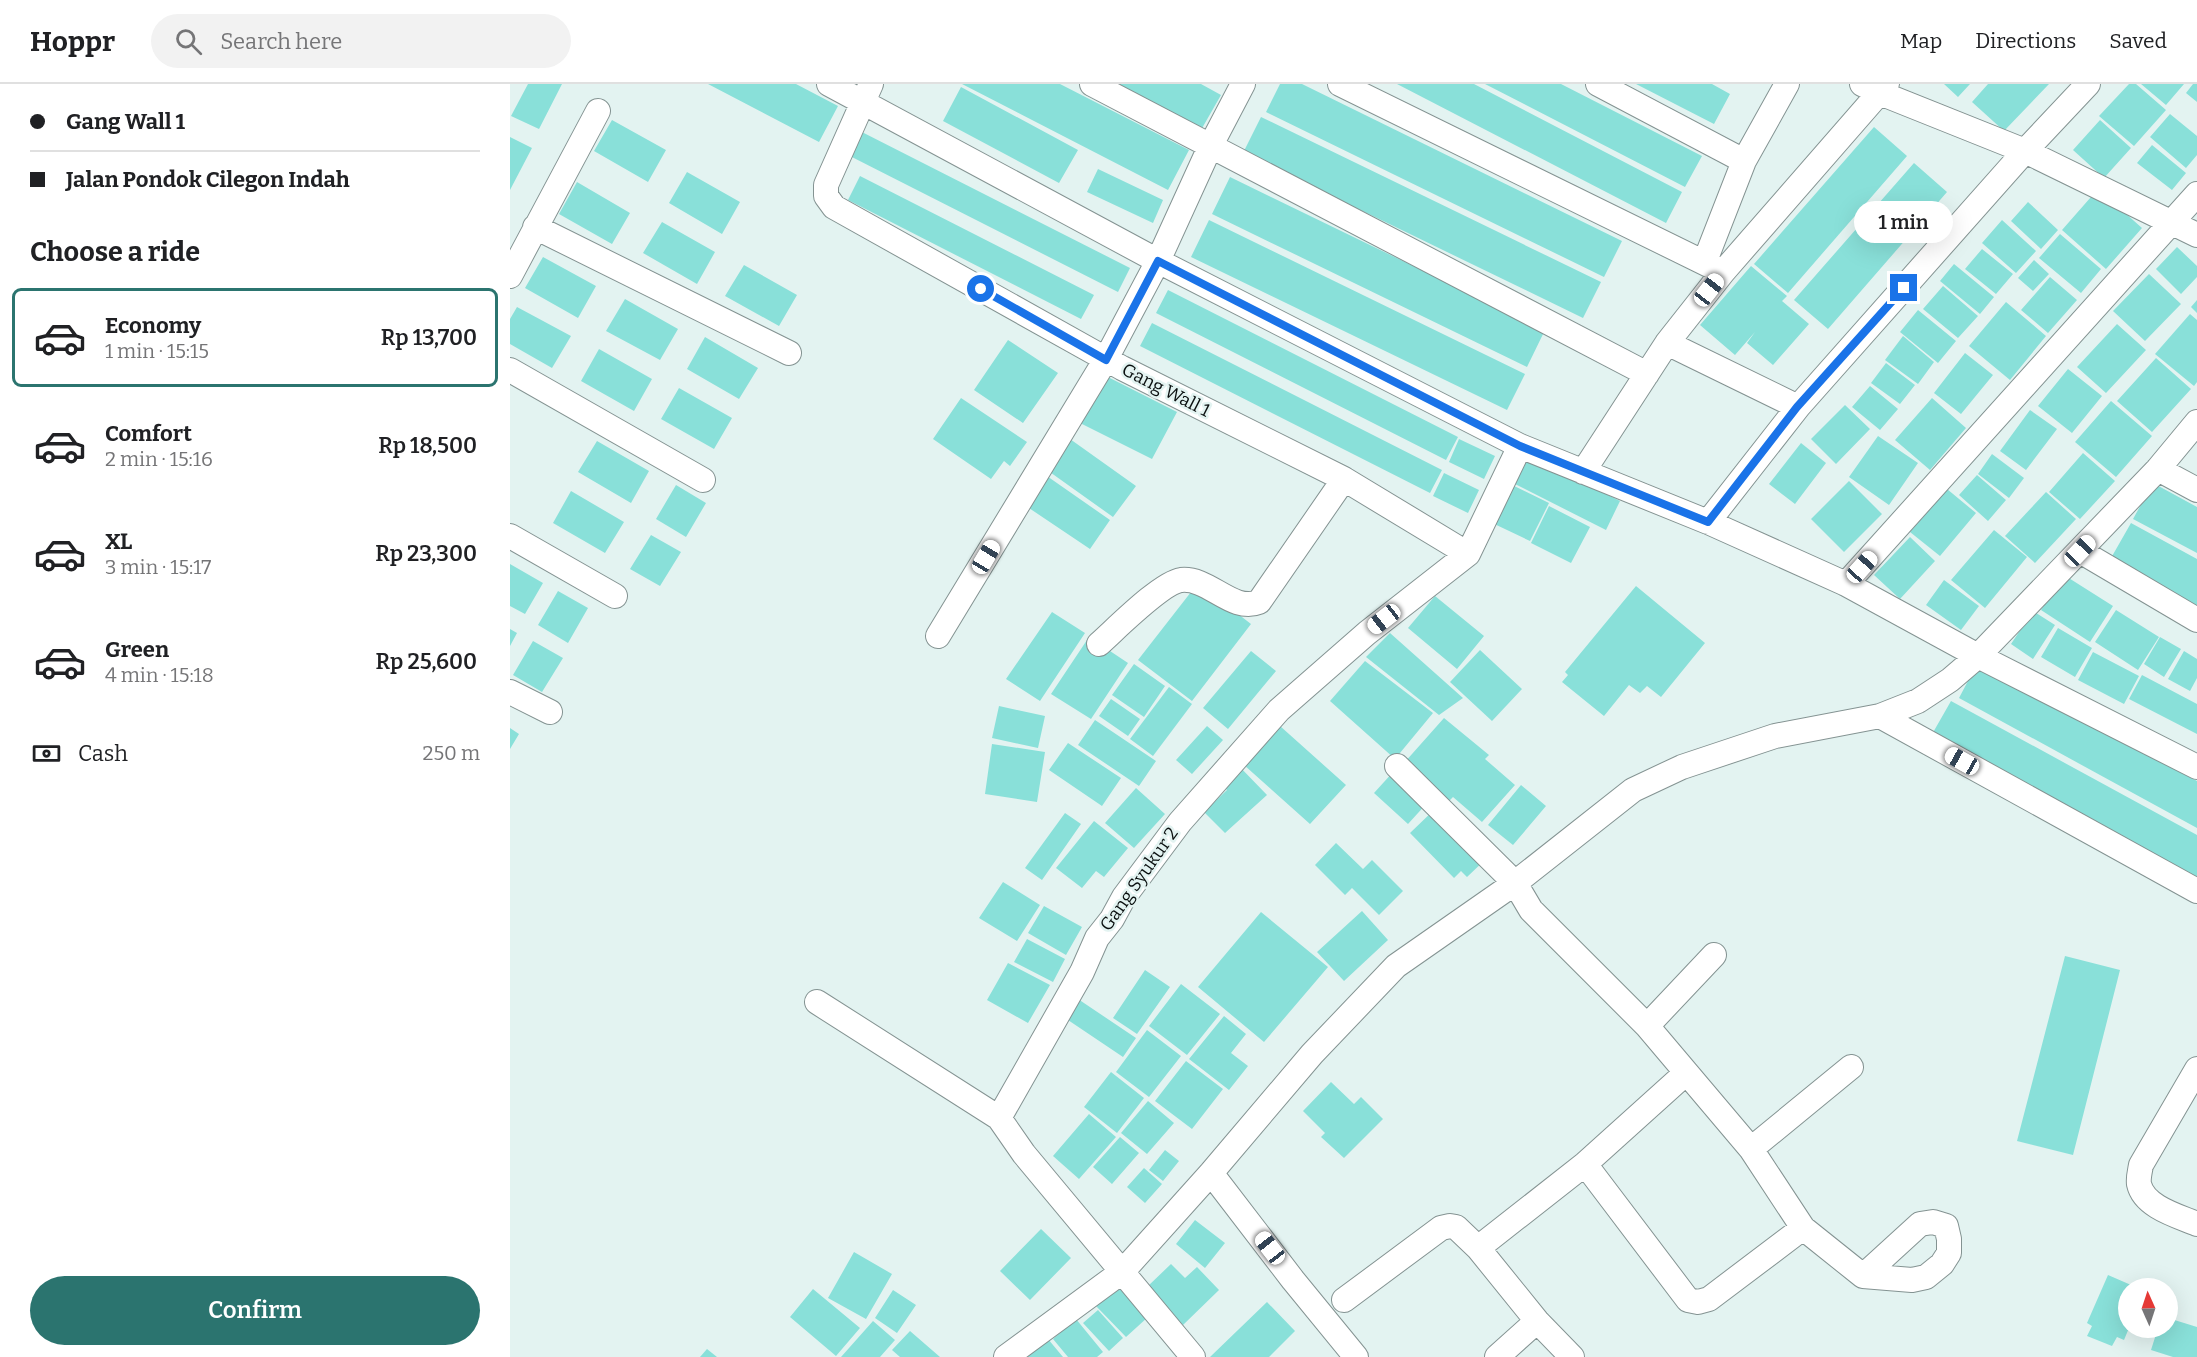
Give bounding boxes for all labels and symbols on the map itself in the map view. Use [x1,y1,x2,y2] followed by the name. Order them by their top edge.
[1854,201,1954,243] callout: 1 min
[1691,270,1727,310] car
[1890,274,1917,301] route end
[967,275,994,302] route start
[1118,358,1214,422] street label: Gang Wall 1
[2061,532,2099,570] car
[969,537,1003,577] car
[1843,548,1881,586] car
[1364,601,1404,637] car
[1942,744,1982,778] car
[1095,823,1183,935] street label: Gang Syukur 2
[1252,1228,1288,1268] car
[2118,1278,2178,1338] north arrow

